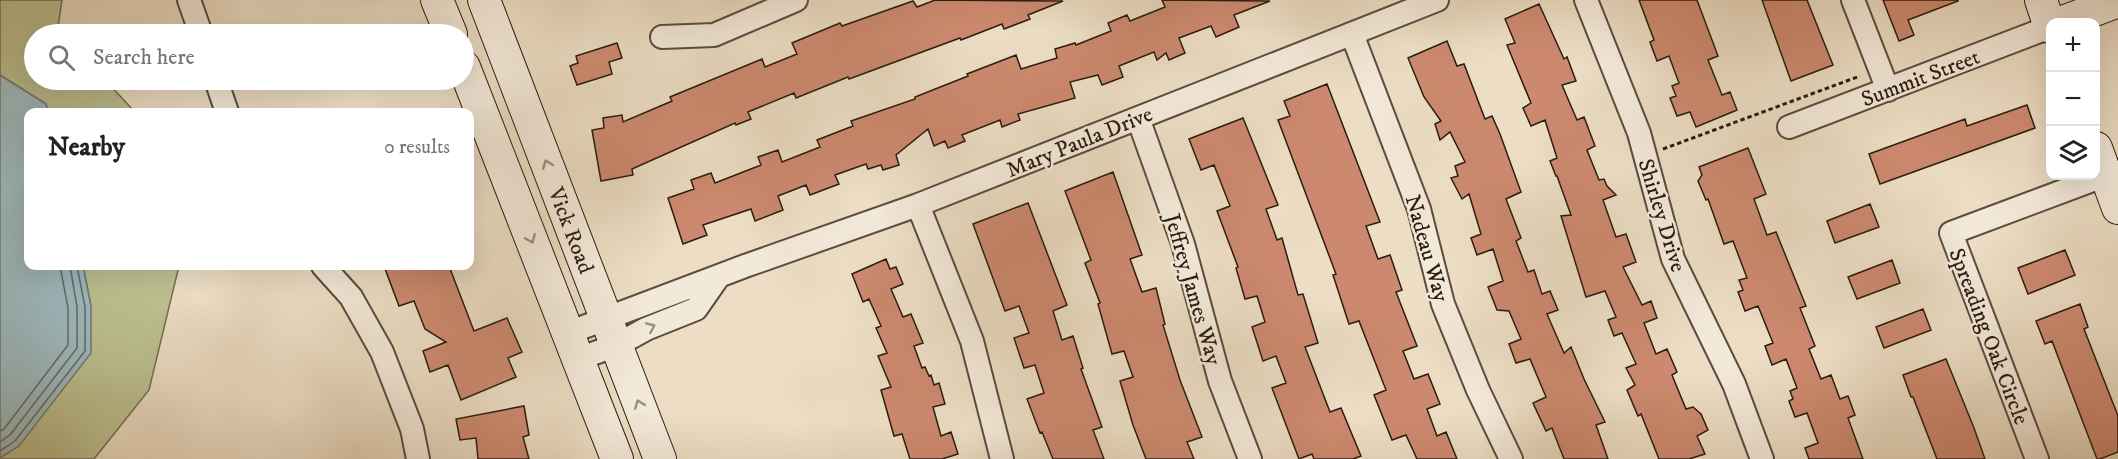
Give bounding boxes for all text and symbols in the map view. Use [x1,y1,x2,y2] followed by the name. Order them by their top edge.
[2046,18,2100,180] map controls
[2046,18,2100,72] button: +
[24,24,474,90] search box
[45,41,78,74] icon: search
[1858,43,1984,113] street label: Summit Street
[93,44,195,71] text: Search here
[2046,72,2100,126] button: −
[1003,101,1157,184] street label: Mary Paula Drive
[2046,126,2100,180] button: layers
[48,131,125,164] text: Nearby
[384,135,450,160] text: 0 results
[1632,156,1692,275] street label: Shirley Drive
[542,159,554,170] one-way arrow
[541,183,599,277] street label: Vick Road
[1398,192,1455,306] street label: Nadeau Way
[1158,209,1227,369] street label: Jeffrey James Way
[524,233,536,244] one-way arrow
[1943,245,2035,429] street label: Spreading Oak Circle
[645,323,656,335] one-way arrow
[634,400,647,410] one-way arrow

